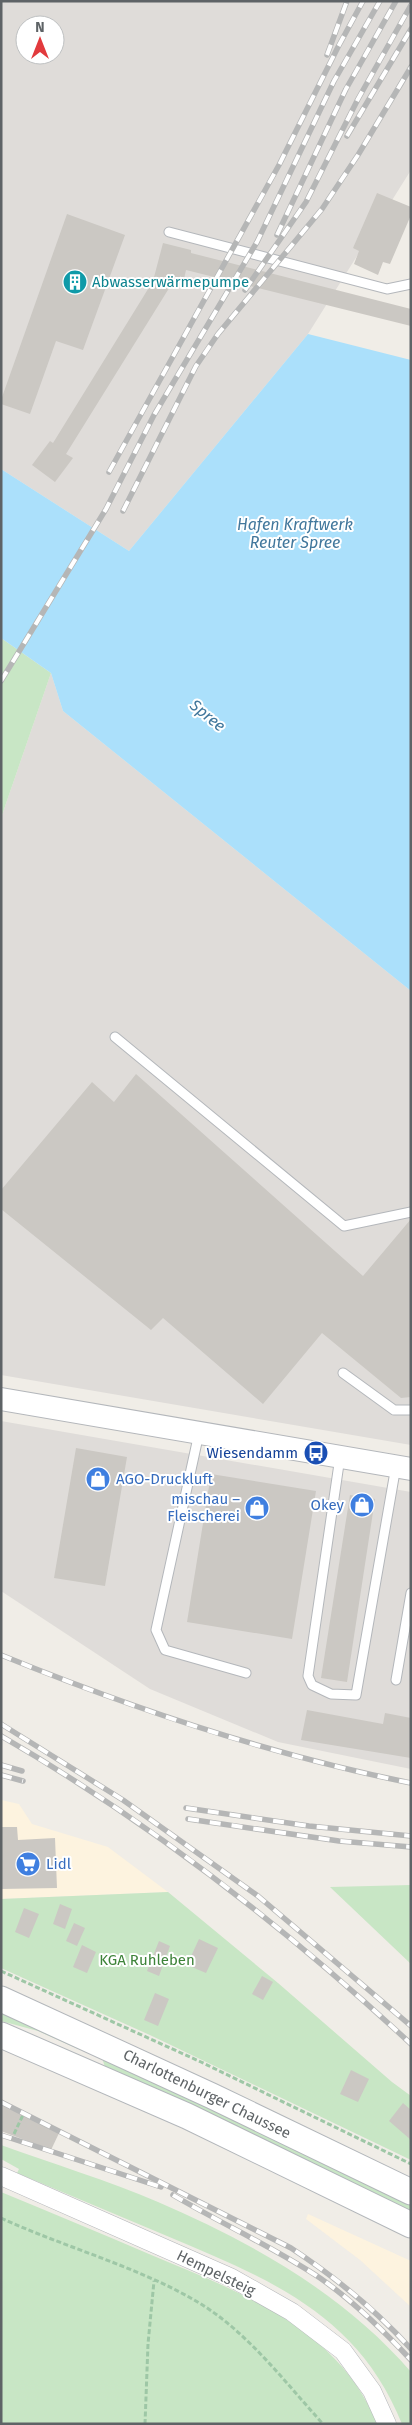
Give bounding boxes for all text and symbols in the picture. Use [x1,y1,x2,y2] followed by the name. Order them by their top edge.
[15,15,65,65] north arrow
[35,19,45,36] text: N
[62,269,88,295] building icon: Abwasserwärmepumpe
[92,273,249,291] place label: Abwasserwärmepumpe
[237,515,353,552] water label: Hafen Kraftwerk Reuter Spree
[185,695,229,735] water label: Spree
[303,1440,329,1466] bus stop icon: Wiesendamm
[206,1444,298,1462] place label: Wiesendamm
[85,1466,111,1492] shop icon: AGO-Druckluft
[116,1470,214,1488] place label: AGO-Druckluft
[167,1490,240,1525] place label: mischau – Fleischerei
[349,1492,375,1518] shop icon: Okey
[244,1495,270,1521] shop icon: mischau – Fleischerei
[311,1496,345,1514] place label: Okey
[15,1851,41,1877] supermarket icon: Lidl
[46,1855,72,1873] place label: Lidl
[99,1951,195,1969] park label: KGA Ruhleben
[120,2045,294,2143] street label: Charlottenburger Chaussee
[174,2246,258,2300] street label: Hempelsteig

